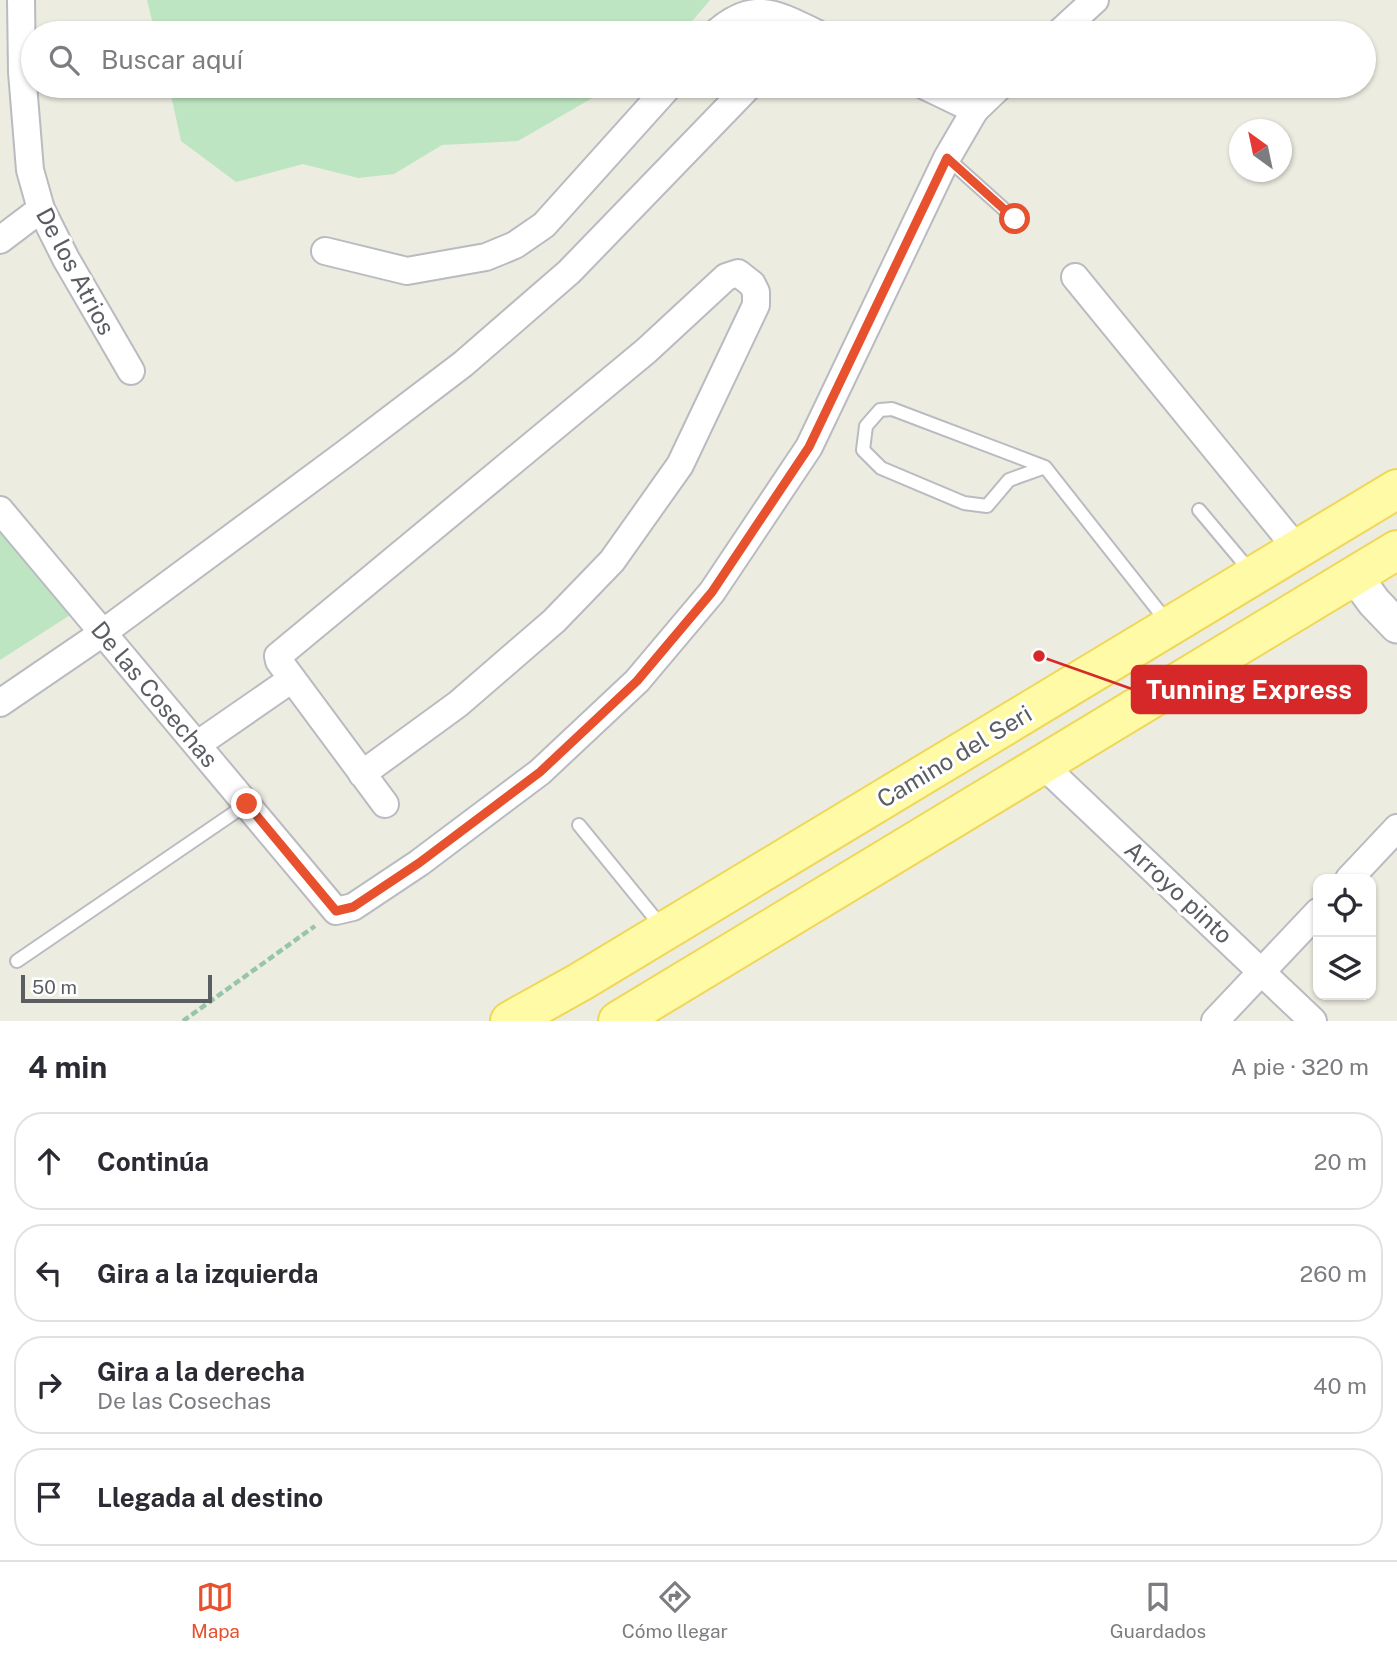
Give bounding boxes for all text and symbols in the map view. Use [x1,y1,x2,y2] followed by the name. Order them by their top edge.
[21,21,1376,98] search box
[45,41,83,79] icon: search
[101,44,243,75] text: Buscar aquí
[1229,119,1292,182] north arrow
[31,203,121,339] street label: De los Atrios
[999,203,1030,234] route start
[86,615,224,773] street label: De las Cosechas
[1132,666,1366,713] callout: Tunning Express
[1146,674,1352,705] text: Tunning Express
[872,699,1036,813] street label: Camino del Seri
[231,788,262,819] route end
[1119,835,1239,949] street label: Arroyo pinto
[1313,874,1376,1000] map controls
[1313,874,1376,937] button: locate
[1313,937,1376,1000] button: layers
[21,972,212,1004] scale bar
[32,976,77,998] text: 50 m
[28,1049,107,1085] text: 4 min
[1231,1053,1369,1080] text: A pie · 320 m
[30,1142,68,1180] icon: ahead
[97,1146,209,1177] text: Continúa
[1314,1148,1367,1175] text: 20 m
[30,1254,68,1292] icon: left
[97,1258,319,1289] text: Gira a la izquierda
[1300,1260,1367,1287] text: 260 m
[97,1356,305,1387] text: Gira a la derecha
[30,1366,68,1404] icon: right
[1313,1372,1367,1399] text: 40 m
[97,1387,271,1414] text: De las Cosechas
[30,1478,68,1516] icon: arrive
[97,1482,323,1513] text: Llegada al destino
[191,1578,240,1642] tab: Mapa
[622,1578,728,1642] tab: Cómo llegar
[1110,1578,1206,1642] tab: Guardados

